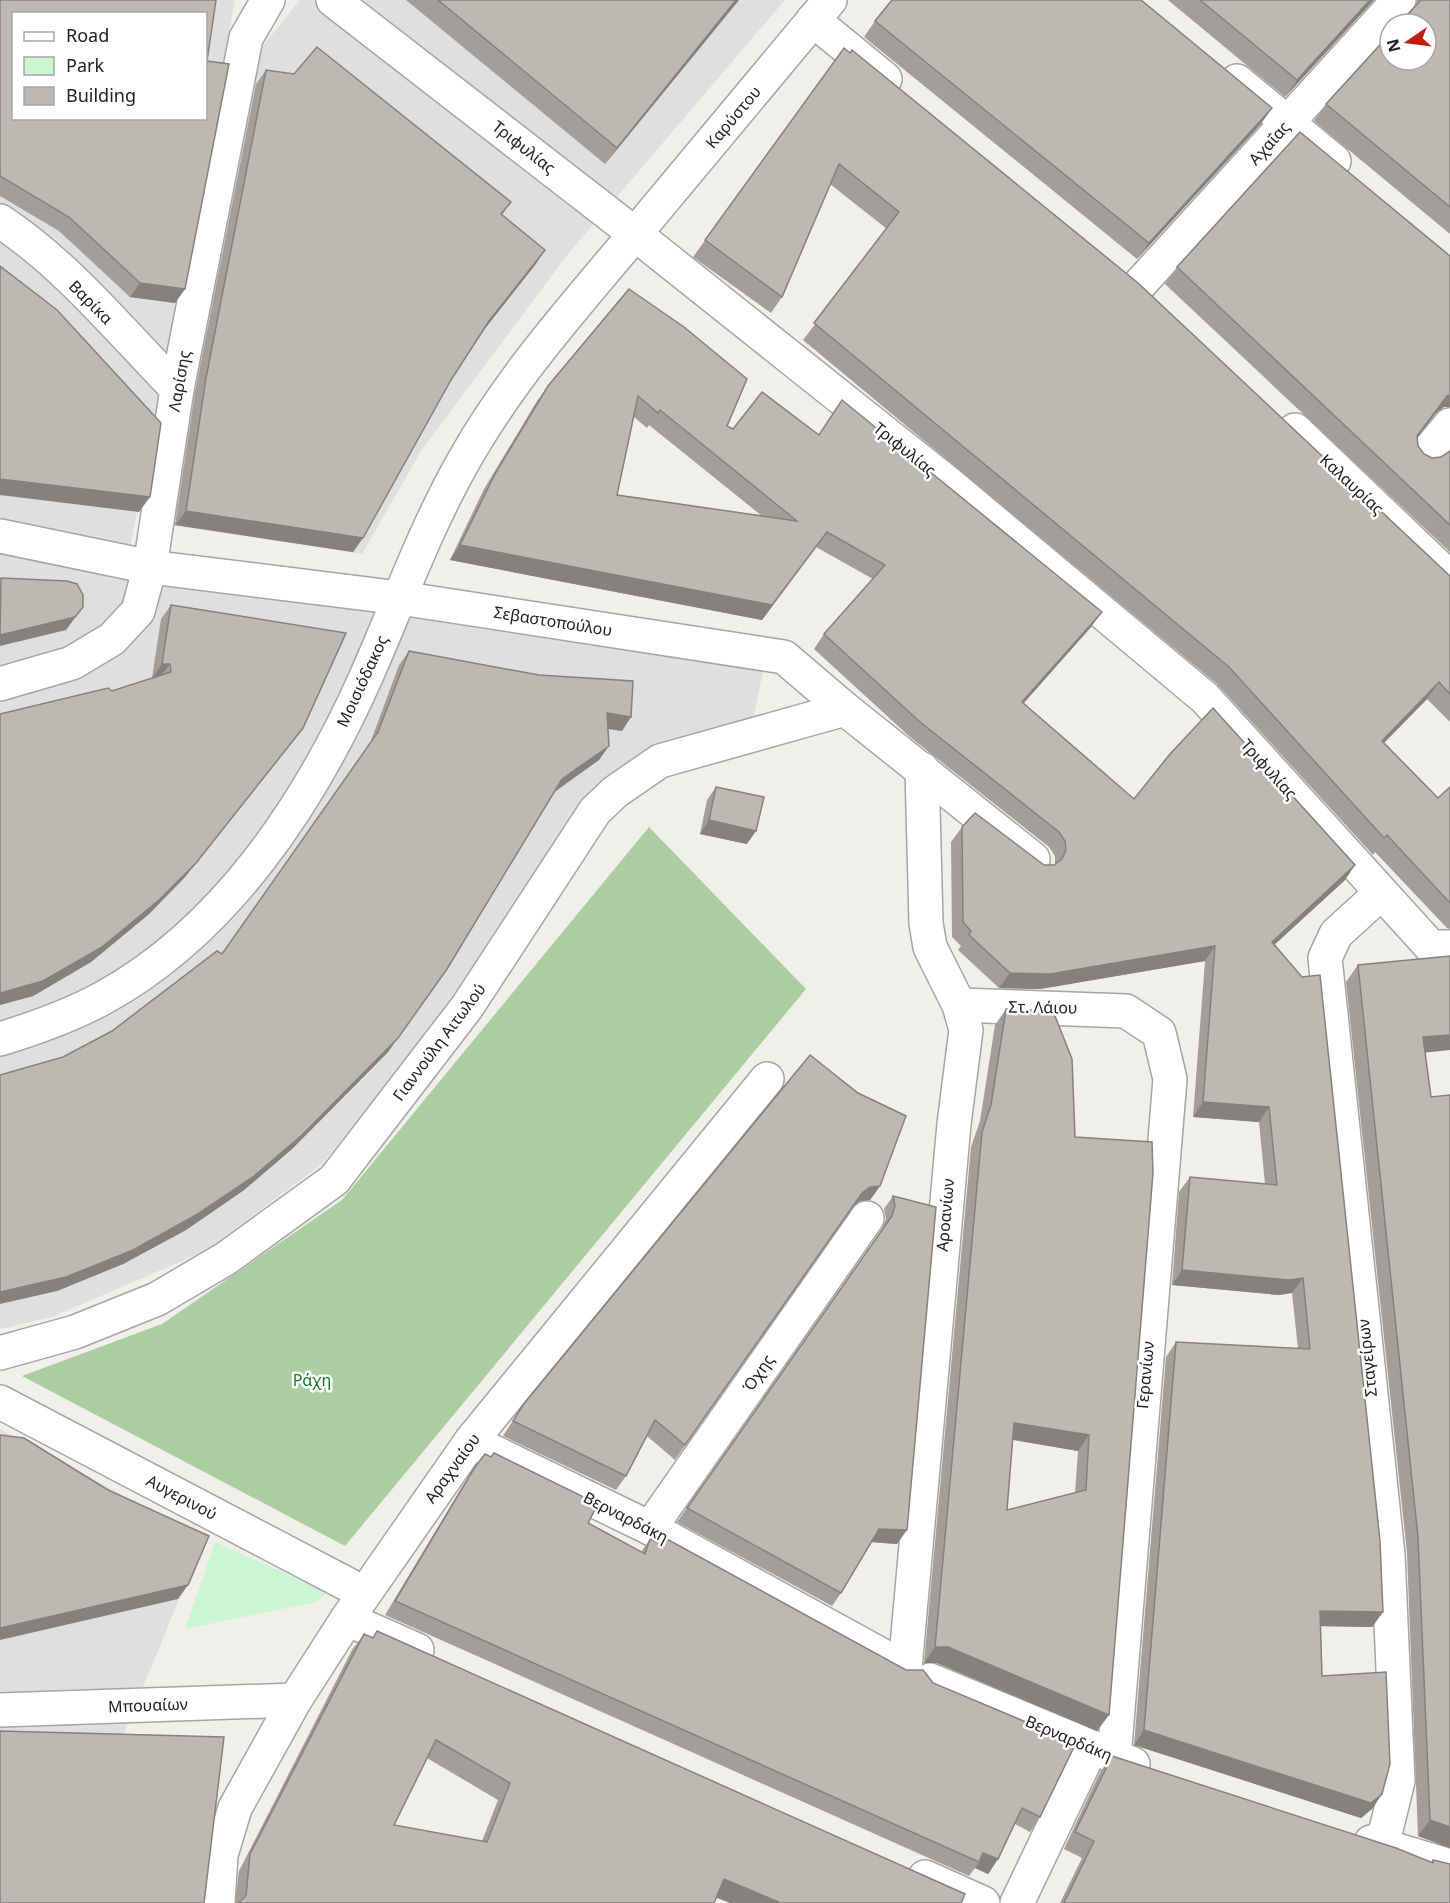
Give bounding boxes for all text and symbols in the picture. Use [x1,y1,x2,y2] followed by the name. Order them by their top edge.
[12,12,207,120] legend
[1378,12,1438,72] north arrow
[66,23,109,47] text: Road
[1381,37,1406,55] text: N
[66,53,104,77] text: Park
[700,81,766,153] street label: Καρύστου
[66,83,136,107] text: Building
[488,115,560,179] street label: Τριφυλίας
[1243,116,1295,170] street label: Αχαΐας
[64,275,118,329] street label: Βαρίκα
[163,349,195,413] street label: Λαρίσης
[869,417,941,481] street label: Τριφυλίας
[1315,449,1389,519] street label: Καλαυρίας
[492,601,614,641] street label: Σεβαστοπούλου
[331,631,393,731] street label: Μοισιόδακος
[1236,734,1302,804] street label: Τριφυλίας
[387,979,491,1105] street label: Γιαννούλη Αιτωλού
[1008,995,1078,1019] street label: Στ. Λάιου
[931,1177,959,1253] street label: Αροανίων
[1352,1318,1382,1398] street label: Σταγείρων
[1131,1340,1159,1410] street label: Γερανίων
[737,1350,779,1396] street label: Όχης
[293,1369,331,1391] park label: Ράχη
[419,1429,485,1507] street label: Αραχναίου
[143,1469,221,1525] street label: Αυγερινού
[580,1486,672,1548] street label: Βερναρδάκη
[108,1693,188,1717] street label: Μπουαίων
[1022,1710,1116,1766] street label: Βερναρδάκη

